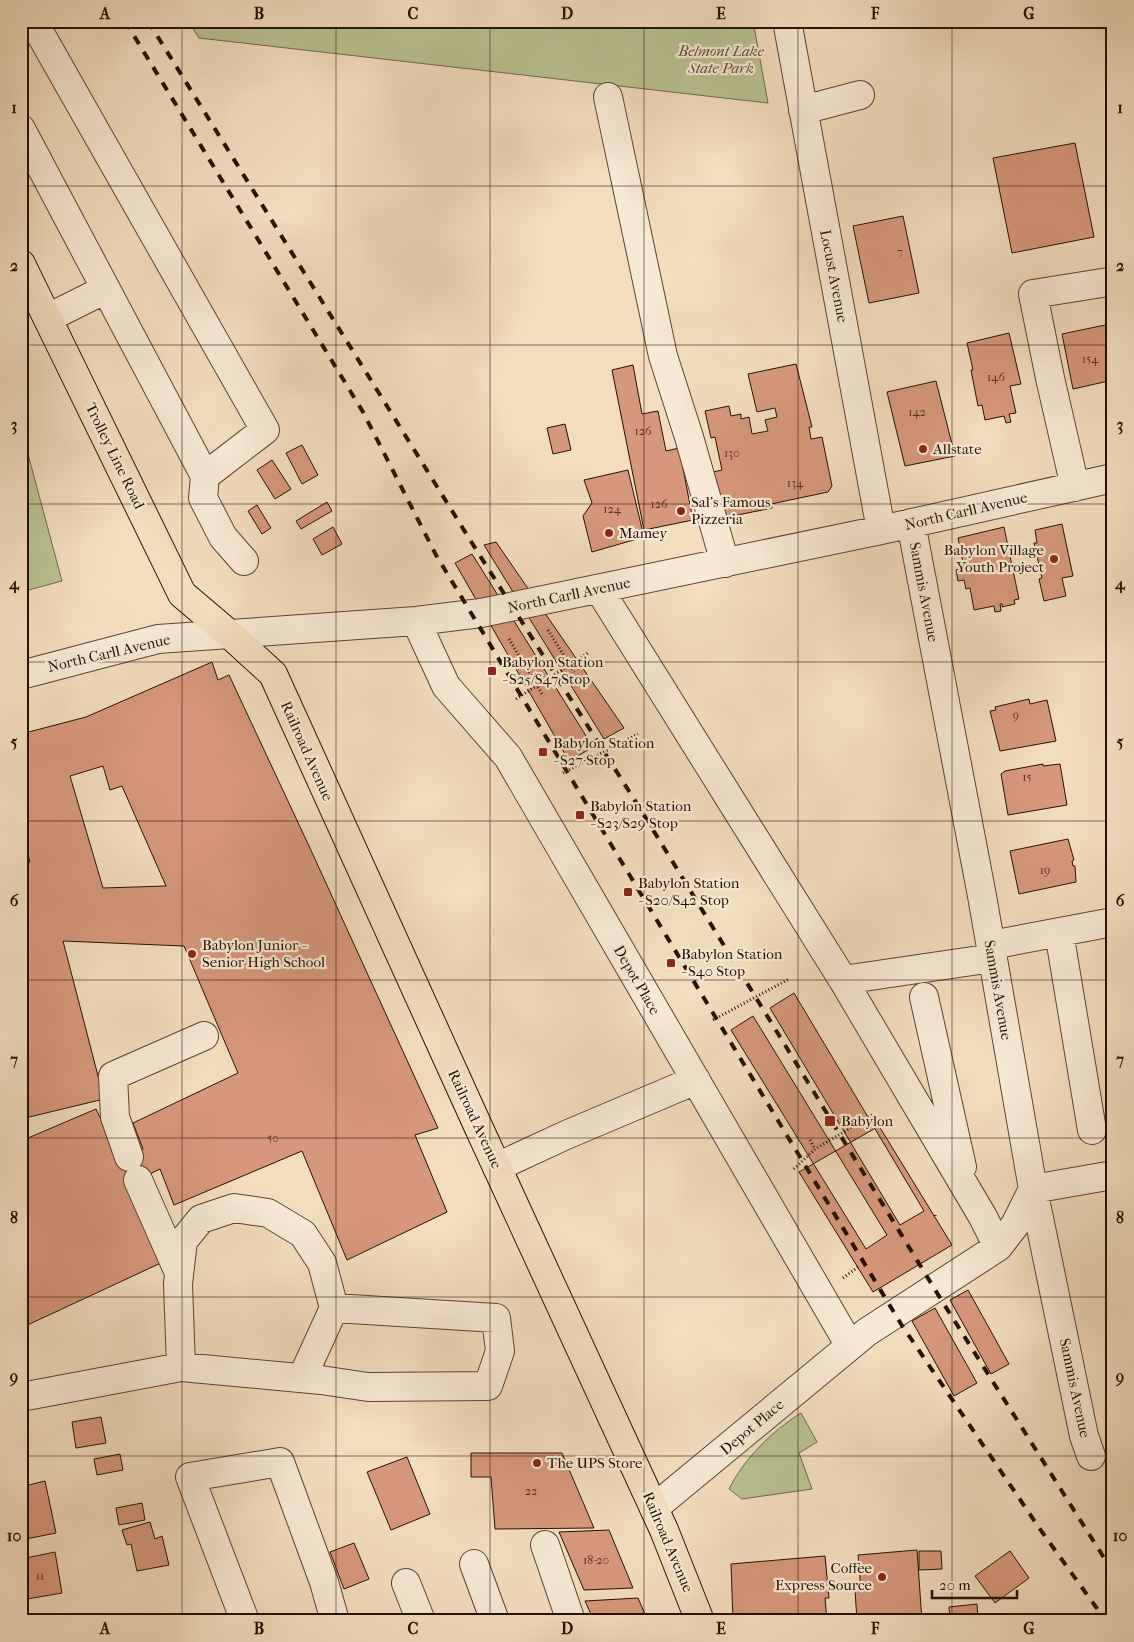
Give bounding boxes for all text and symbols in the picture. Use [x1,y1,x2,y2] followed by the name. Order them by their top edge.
[99,4,111,23] text: A
[254,4,264,23] text: B
[408,4,419,23] text: C
[561,4,573,23] text: D
[716,4,726,23] text: E
[870,4,880,23] text: F
[1023,4,1035,23] text: G
[677,42,765,77] park label: Belmont Lake State Park
[11,98,17,117] text: 1
[1117,98,1123,117] text: 1
[816,228,852,325] street label: Locust Avenue
[897,245,903,259] house number: 7
[10,256,18,275] text: 2
[1116,256,1124,275] text: 2
[1082,352,1099,366] house number: 154
[987,370,1005,384] house number: 146
[82,400,149,513] street label: Trolley Line Road
[908,405,926,419] house number: 142
[11,415,17,435] text: 3
[1117,415,1123,435] text: 3
[635,424,652,438] house number: 126
[932,440,982,458] place label: Allstate
[917,443,929,455] marker: Allstate
[724,446,740,460] house number: 130
[787,476,804,490] house number: 134
[903,488,1030,534] street label: North Carll Avenue
[691,493,771,528] place label: Sal's Famous Pizzeria
[651,497,668,511] house number: 126
[603,502,622,516] house number: 124
[675,505,687,517] marker: Sal's Famous Pizzeria
[619,524,668,542] place label: Mamey
[603,527,615,539] marker: Mamey
[906,541,943,644] street label: Sammis Avenue
[944,541,1045,576] place label: Babylon Village Youth Project
[1048,553,1060,565] marker: Babylon Village Youth Project
[506,573,633,617] street label: North Carll Avenue
[8,574,20,594] text: 4
[1114,574,1126,594] text: 4
[46,630,173,676] street label: North Carll Avenue
[502,653,604,688] place label: Babylon Station - S25/S47 Stop
[486,665,498,677] marker: Babylon Station - S25/S47 Stop
[277,698,337,804] street label: Railroad Avenue
[1013,708,1019,722] house number: 9
[11,732,18,751] text: 5
[1117,732,1124,751] text: 5
[553,734,655,769] place label: Babylon Station - S27 Stop
[537,746,549,758] marker: Babylon Station - S27 Stop
[1022,770,1032,784] house number: 15
[590,797,692,832] place label: Babylon Station - S23/S29 Stop
[574,809,586,821] marker: Babylon Station - S23/S29 Stop
[1040,863,1050,877] house number: 19
[638,874,740,909] place label: Babylon Station - S20/S42 Stop
[622,886,634,898] marker: Babylon Station - S20/S42 Stop
[10,891,19,910] text: 6
[1116,891,1125,910] text: 6
[202,936,325,971] place label: Babylon Junior - Senior High School
[980,939,1016,1042] street label: Sammis Avenue
[610,942,664,1018] street label: Depot Place
[681,945,783,980] place label: Babylon Station - S40 Stop
[186,948,198,960] marker: Babylon Junior - Senior High School
[665,957,677,969] marker: Babylon Station - S40 Stop
[9,1050,18,1069] text: 7
[1115,1050,1124,1069] text: 7
[444,1067,506,1172] street label: Railroad Avenue
[841,1112,894,1130] place label: Babylon
[823,1114,837,1128] marker: Babylon
[267,1131,279,1145] house number: 50
[10,1208,18,1227] text: 8
[1116,1208,1124,1227] text: 8
[1056,1337,1094,1440] street label: Sammis Avenue
[9,1367,18,1387] text: 9
[1115,1367,1124,1387] text: 9
[717,1395,788,1459] street label: Depot Place
[547,1454,643,1472] place label: The UPS Store
[531,1457,543,1469] marker: The UPS Store
[525,1484,537,1498] house number: 22
[639,1489,697,1595] street label: Railroad Avenue
[7,1526,21,1545] text: 10
[1113,1526,1127,1545] text: 10
[583,1553,609,1567] house number: 18-20
[775,1559,873,1594] place label: Coffee Express Source
[932,1567,1016,1599] scale bar
[36,1569,44,1583] house number: 11
[876,1571,888,1583] marker: Coffee Express Source
[939,1576,971,1594] text: 20 m
[99,1619,111,1638] text: A
[254,1619,264,1638] text: B
[408,1619,419,1638] text: C
[561,1619,573,1638] text: D
[716,1619,726,1638] text: E
[870,1619,880,1638] text: F
[1023,1619,1035,1638] text: G

